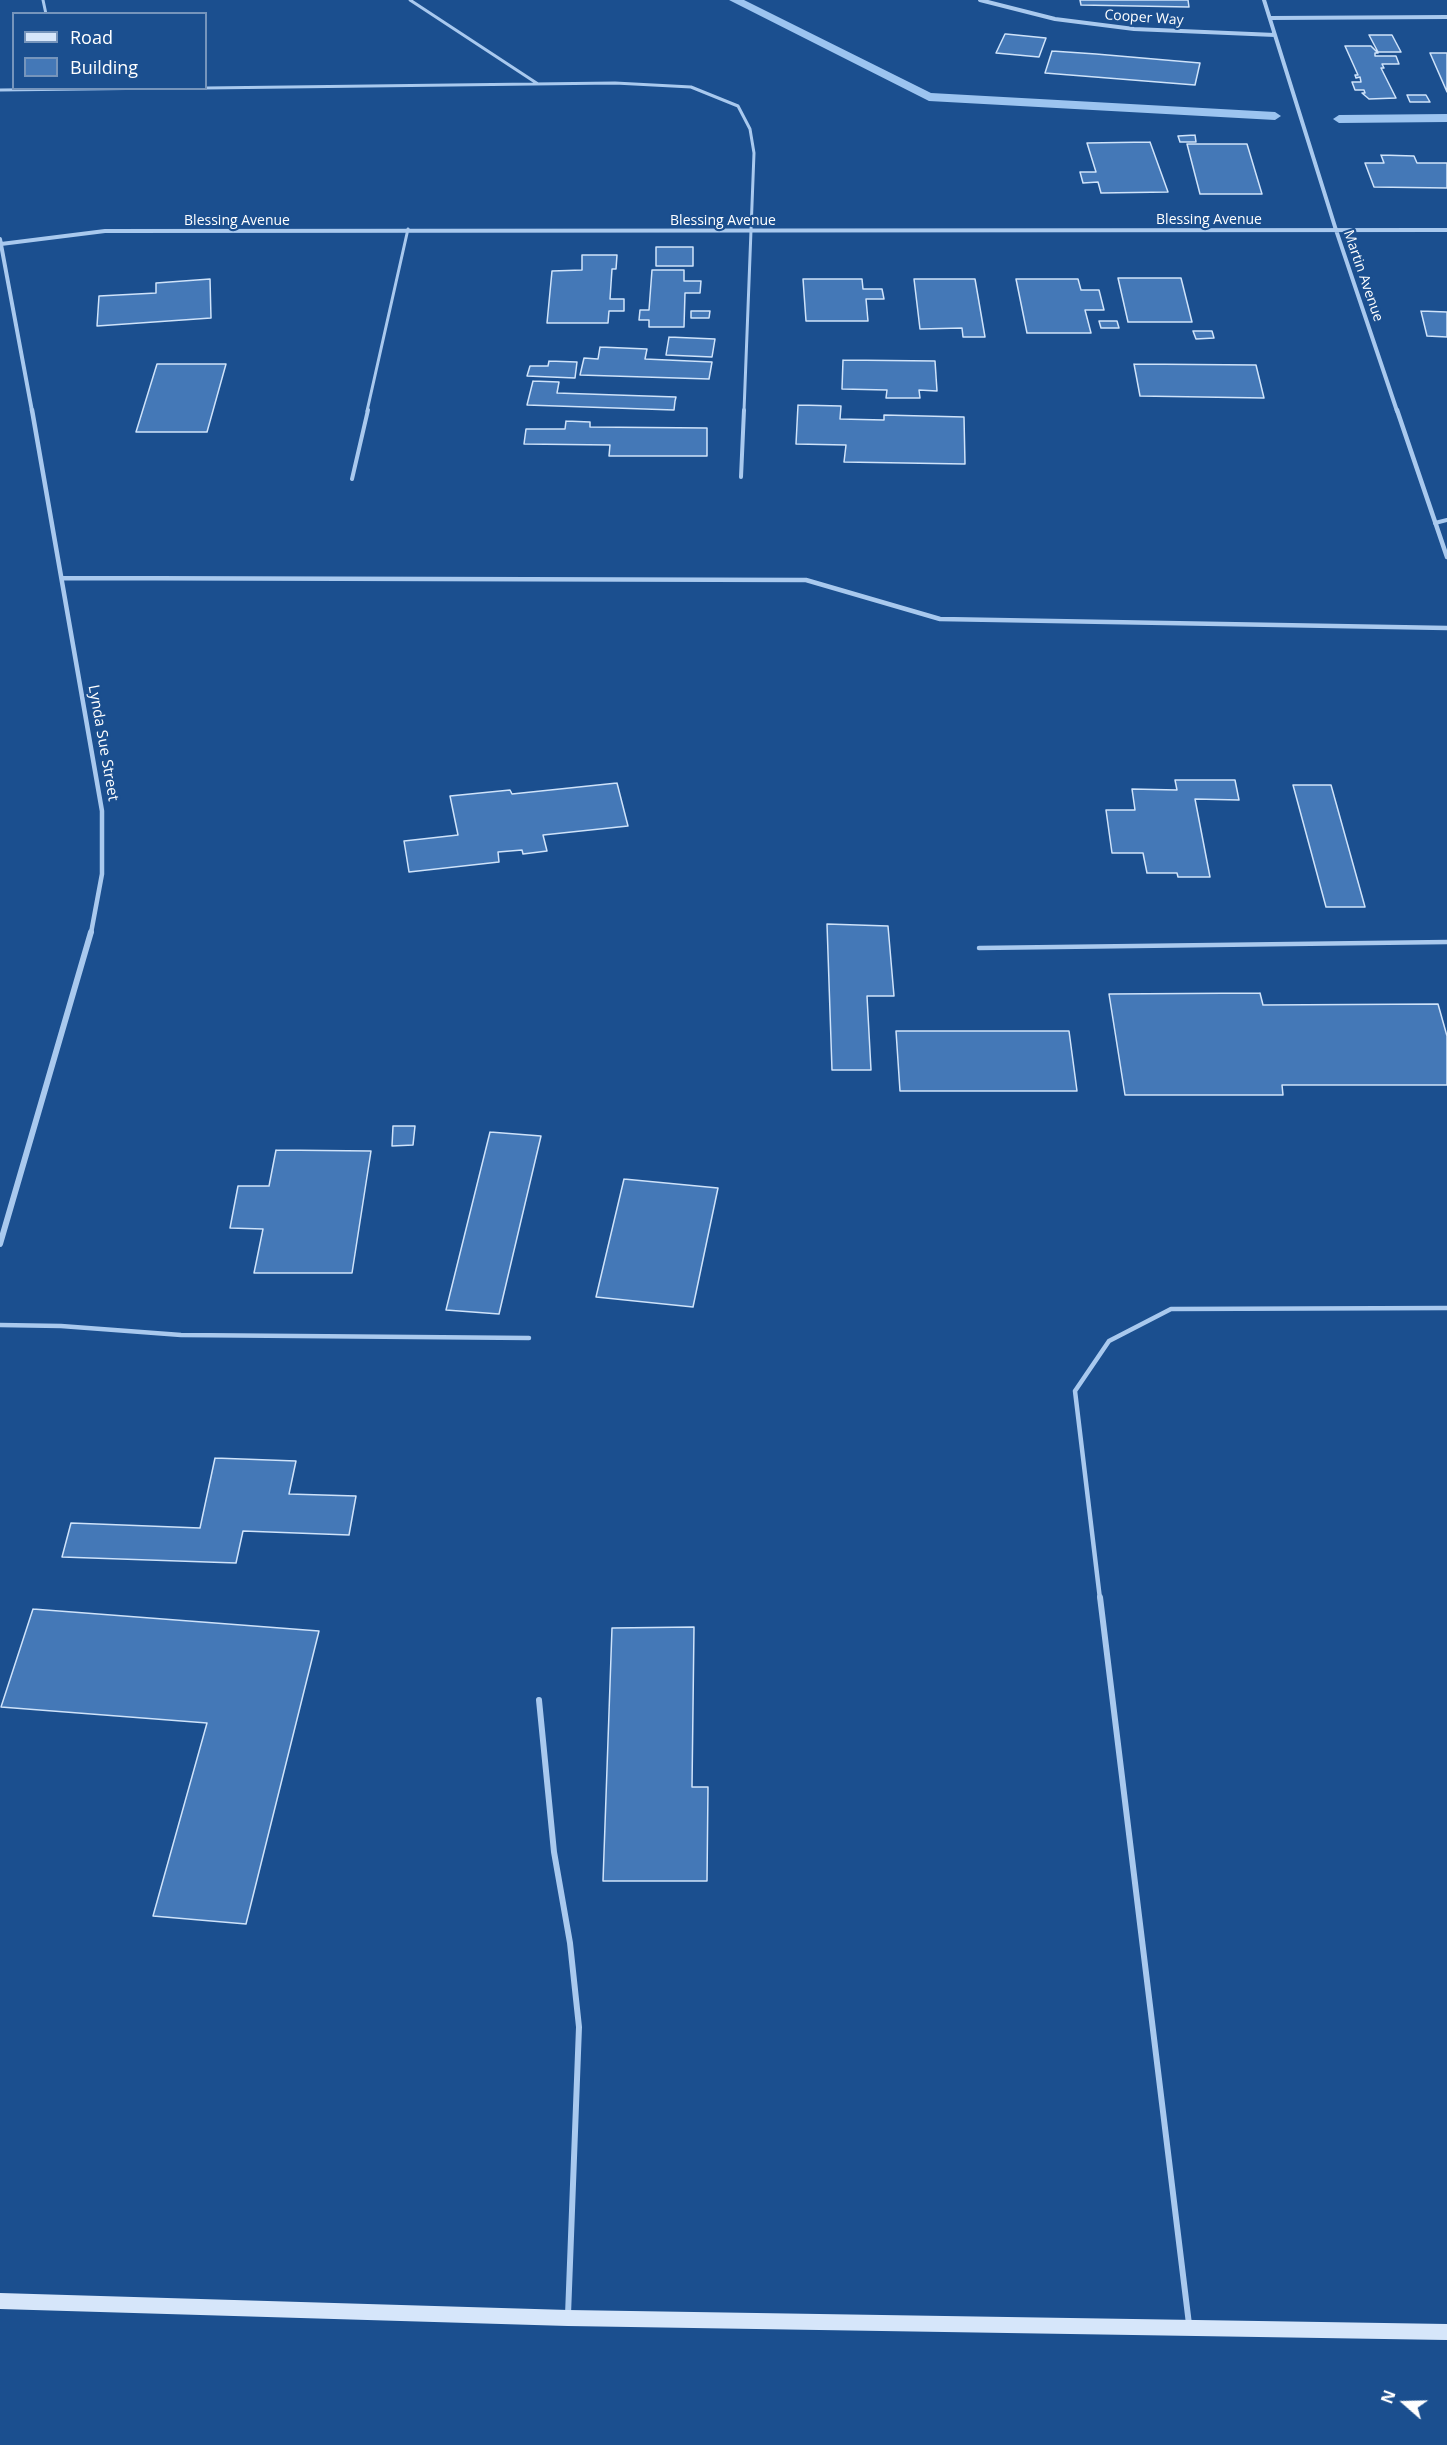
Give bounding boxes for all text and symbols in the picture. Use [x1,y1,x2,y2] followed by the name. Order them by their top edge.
[1104,7,1184,29] street label: Cooper Way
[12,12,207,90] legend
[70,25,113,49] text: Road
[70,55,138,79] text: Building
[1156,212,1262,228] street label: Blessing Avenue
[184,213,290,229] street label: Blessing Avenue
[670,213,776,229] street label: Blessing Avenue
[1339,228,1387,324] street label: Martin Avenue
[84,684,122,802] street label: Lynda Sue Street
[1375,2373,1435,2433] north arrow
[1376,2387,1401,2407] text: N

